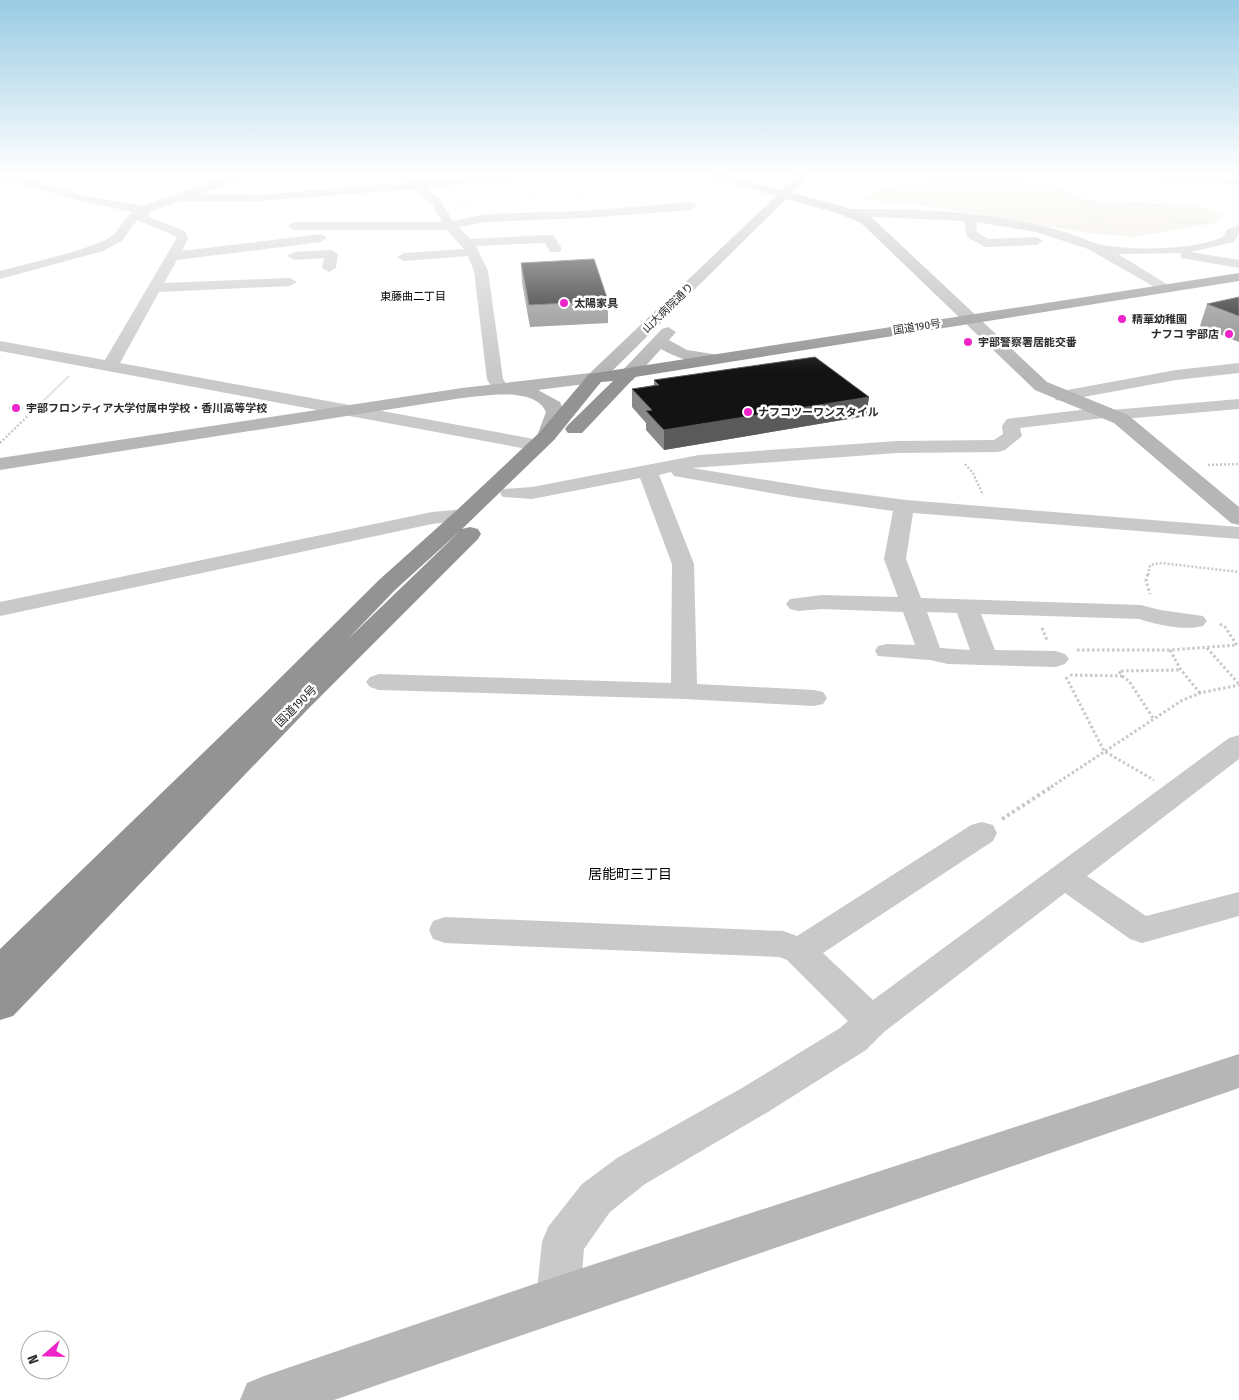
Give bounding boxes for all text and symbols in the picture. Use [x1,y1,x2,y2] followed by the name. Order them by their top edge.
[640,280,696,336] street label: 山大病院通り
[380,290,446,303] district label: 東藤曲二丁目
[558,297,570,309] marker: 太陽家具
[574,297,618,310] place label: 太陽家具
[1116,313,1128,325] marker: 精華幼稚園
[1132,313,1187,326] place label: 精華幼稚園
[892,317,942,337] street label: 国道190号
[1151,328,1219,341] place label: ナフコ 宇部店
[1223,328,1235,340] marker: ナフコ 宇部店
[962,336,974,348] marker: 宇部警察署居能交番
[978,336,1077,349] place label: 宇部警察署居能交番
[10,402,22,414] marker: 宇部フロンティア大学付属中学校・香川高等学校
[26,402,267,415] place label: 宇部フロンティア大学付属中学校・香川高等学校
[742,406,754,418] marker: ナフコツーワンスタイル
[758,406,879,419] place label: ナフコツーワンスタイル
[272,682,320,730] street label: 国道190号
[588,866,672,883] district label: 居能町三丁目
[20,1330,70,1380] north arrow
[24,1352,43,1366] text: N

